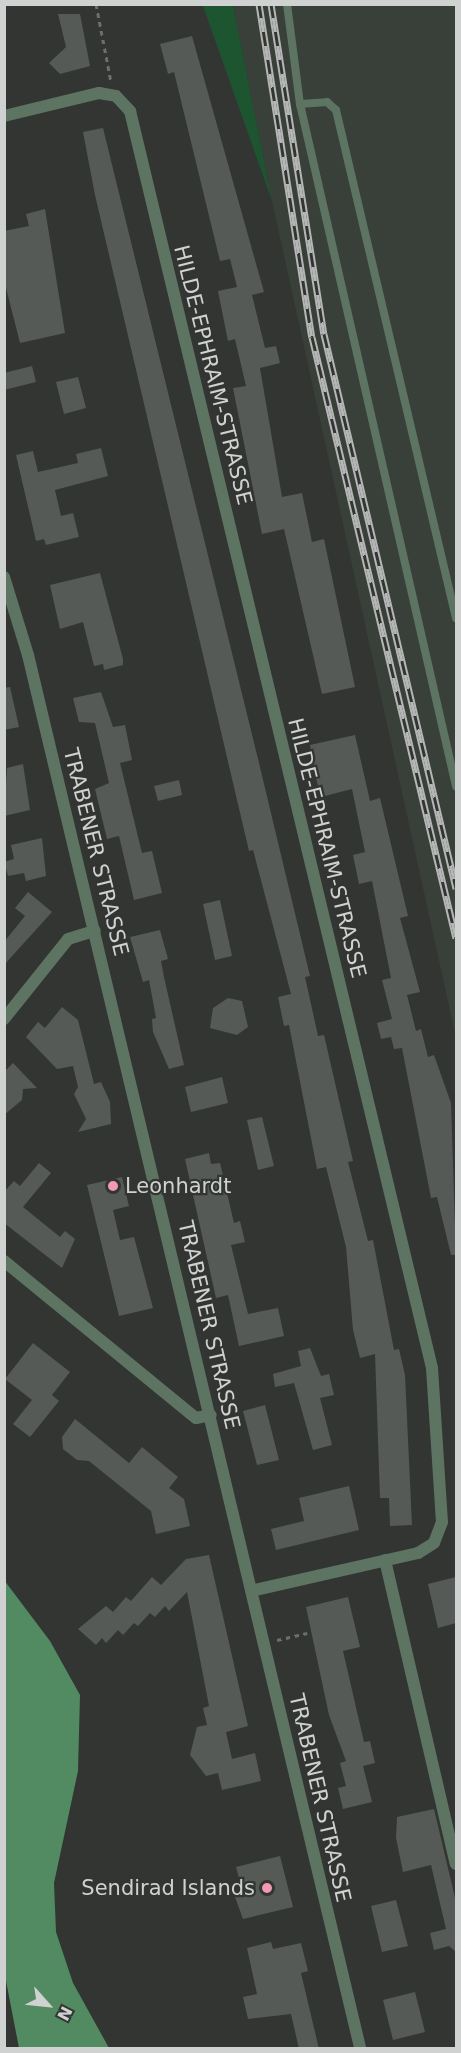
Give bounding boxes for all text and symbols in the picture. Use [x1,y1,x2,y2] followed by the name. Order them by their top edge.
[169,243,257,507] street label: HILDE-EPHRAIM-STRASSE
[283,716,371,980] street label: HILDE-EPHRAIM-STRASSE
[58,746,134,958] street label: TRABENER STRASSE
[125,1173,231,1199] place label: Leonhardt
[106,1179,120,1193] marker: Leonhardt
[173,1218,245,1432] street label: TRABENER STRASSE
[284,1691,356,1905] street label: TRABENER STRASSE
[81,1875,255,1901] place label: Sendirad Islands
[260,1881,274,1895] marker: Sendirad Islands
[18,1975,78,2035] north arrow
[53,2003,76,2024] text: N

